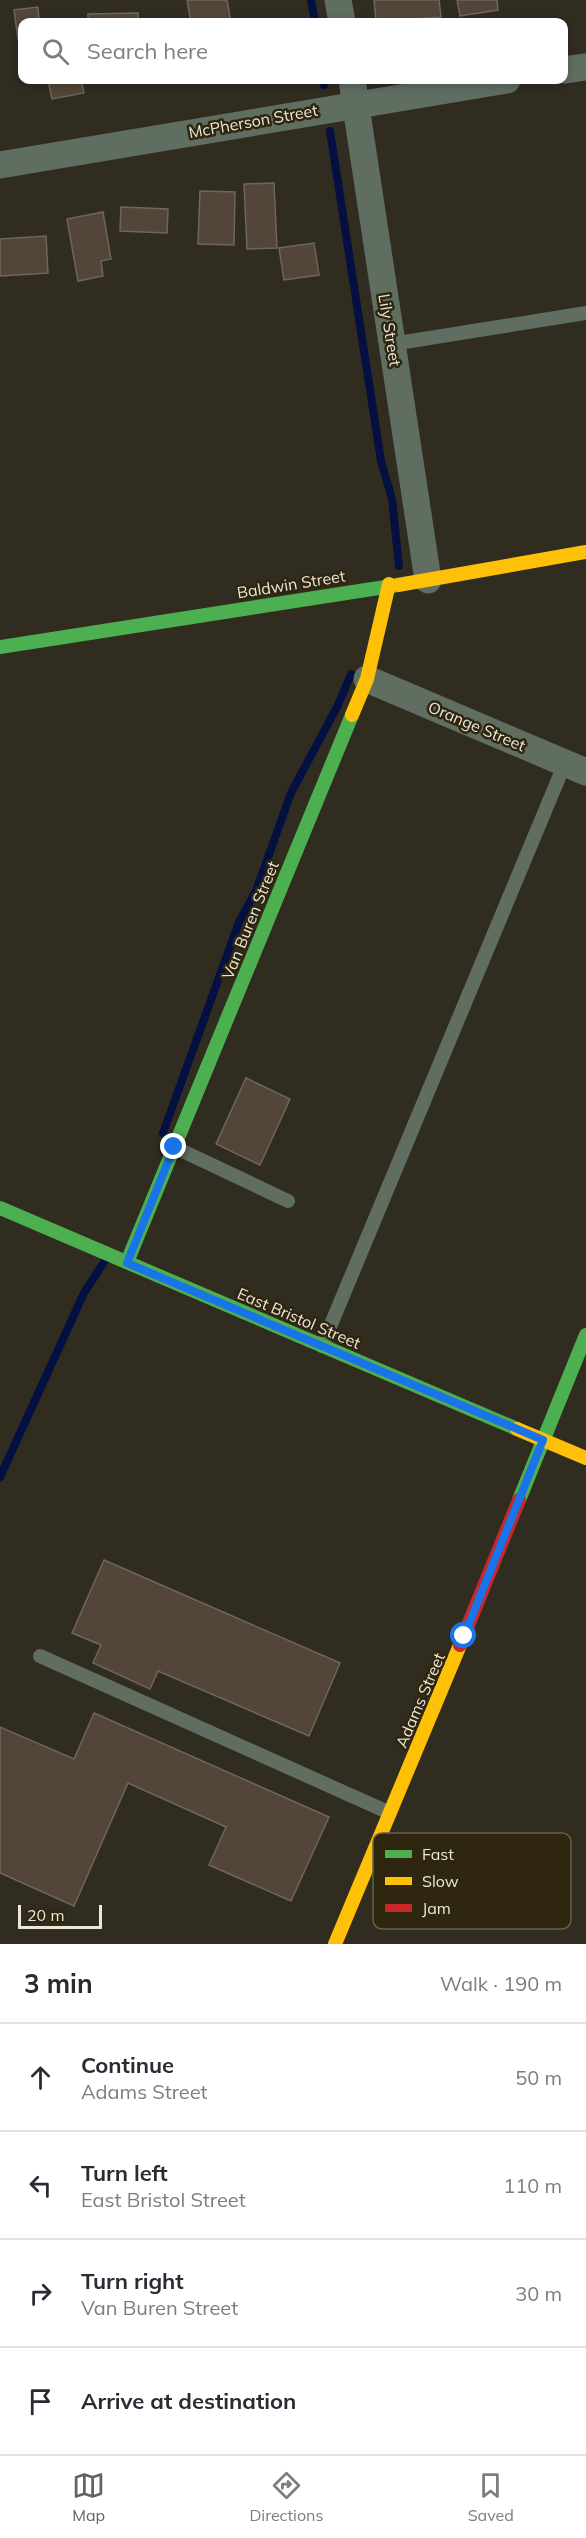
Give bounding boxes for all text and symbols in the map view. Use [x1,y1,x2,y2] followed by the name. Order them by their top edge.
[18,18,568,84] search box
[39,35,72,68] icon: search
[87,37,208,65] text: Search here
[187,100,320,142] street label: McPherson Street
[374,292,406,368] street label: Lily Street
[235,566,347,602] street label: Baldwin Street
[425,697,529,756] street label: Orange Street
[217,858,283,982] street label: Van Buren Street
[160,1133,186,1159] route end
[234,1283,364,1353] street label: East Bristol Street
[450,1622,476,1648] route start
[391,1649,449,1751] street label: Adams Street
[373,1833,571,1929] legend
[422,1844,454,1864] text: Fast
[422,1871,459,1891] text: Slow
[422,1898,451,1918] text: Jam
[18,1902,102,1930] scale bar
[27,1905,64,1925] text: 20 m
[24,1967,93,2000] text: 3 min
[440,1971,562,1996] text: Walk · 190 m
[81,2051,174,2079] text: Continue
[24,2061,57,2094] icon: ahead
[515,2065,562,2090] text: 50 m
[81,2079,208,2104] text: Adams Street
[81,2159,168,2187] text: Turn left
[24,2169,57,2202] icon: left
[503,2173,562,2198] text: 110 m
[81,2187,246,2212] text: East Bristol Street
[81,2267,184,2295] text: Turn right
[24,2277,57,2310] icon: right
[515,2281,562,2306] text: 30 m
[81,2295,238,2320] text: Van Buren Street
[24,2385,57,2418] icon: arrive
[81,2387,296,2415] text: Arrive at destination
[72,2469,105,2525] tab: Map
[249,2469,323,2525] tab: Directions
[468,2469,514,2525] tab: Saved

